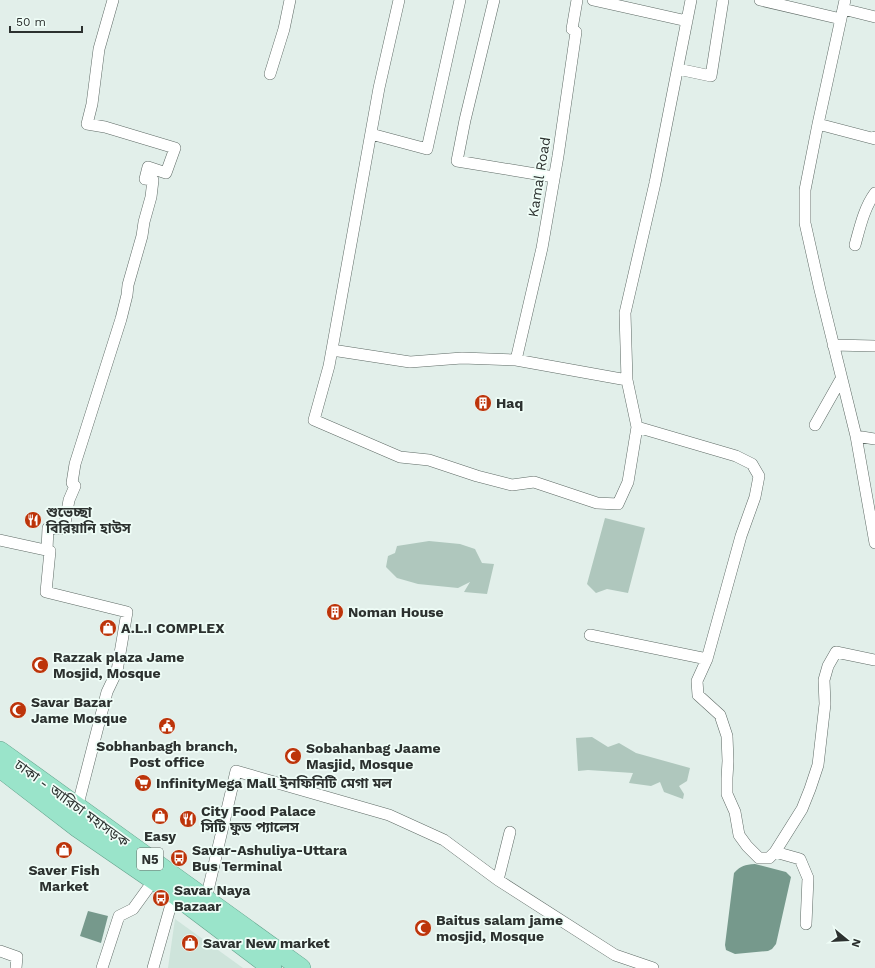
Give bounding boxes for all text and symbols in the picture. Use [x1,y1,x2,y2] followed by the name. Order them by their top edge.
[10,8,82,34] scale bar
[16,15,46,29] text: 50 m
[525,136,553,218] street label: Kamal Road
[473,393,493,413] building icon: Haq
[496,395,523,411] place label: Haq
[45,504,132,536] place label: শুভেচ্ছা বিরিয়ানি হাউস
[23,510,43,530] restaurant icon: শুভেচ্ছা বিরিয়ানি হাউস
[325,602,345,622] building icon: Noman House
[348,604,444,620] place label: Noman House
[98,618,118,638] shop icon: A.L.I COMPLEX
[121,620,225,636] place label: A.L.I COMPLEX
[53,649,184,681] place label: Razzak plaza Jame Mosjid, Mosque
[30,655,50,675] mosque icon: Razzak plaza Jame Mosjid, Mosque
[31,694,127,726] place label: Savar Bazar Jame Mosque
[8,700,28,720] mosque icon: Savar Bazar Jame Mosque
[157,716,177,736] public building icon: Sobhanbagh branch, Post office
[96,738,238,770] place label: Sobhanbagh branch, Post office
[306,740,441,772] place label: Sobahanbag Jaame Masjid, Mosque
[283,746,303,766] mosque icon: Sobahanbag Jaame Masjid, Mosque
[11,756,133,850] street label: ঢাকা - আরিচা মহাসড়ক
[133,773,153,793] supermarket icon: InfinityMega Mall ইনফিনিটি মেগা মল
[156,775,392,791] place label: InfinityMega Mall ইনফিনিটি মেগা মল
[200,803,316,836] place label: City Food Palace সিটি ফুড প্যালেস
[150,806,170,826] shop icon: Easy
[178,809,198,829] restaurant icon: City Food Palace সিটি ফুড প্যালেস
[144,828,176,844] place label: Easy
[54,840,74,860] shop icon: Saver Fish Market
[192,842,348,874] place label: Savar-Ashuliya-Uttara Bus Terminal
[137,848,163,870] road number: N5
[169,848,189,868] bus stop icon: Savar-Ashuliya-Uttara Bus Terminal
[28,862,100,894] place label: Saver Fish Market
[174,882,251,914] place label: Savar Naya Bazaar
[151,888,171,908] bus stop icon: Savar Naya Bazaar
[436,912,563,944] place label: Baitus salam jame mosjid, Mosque
[413,918,433,938] mosque icon: Baitus salam jame mosjid, Mosque
[827,920,867,960] north arrow
[180,933,200,953] shop icon: Savar New market
[203,935,330,951] place label: Savar New market
[849,937,863,949] text: N

